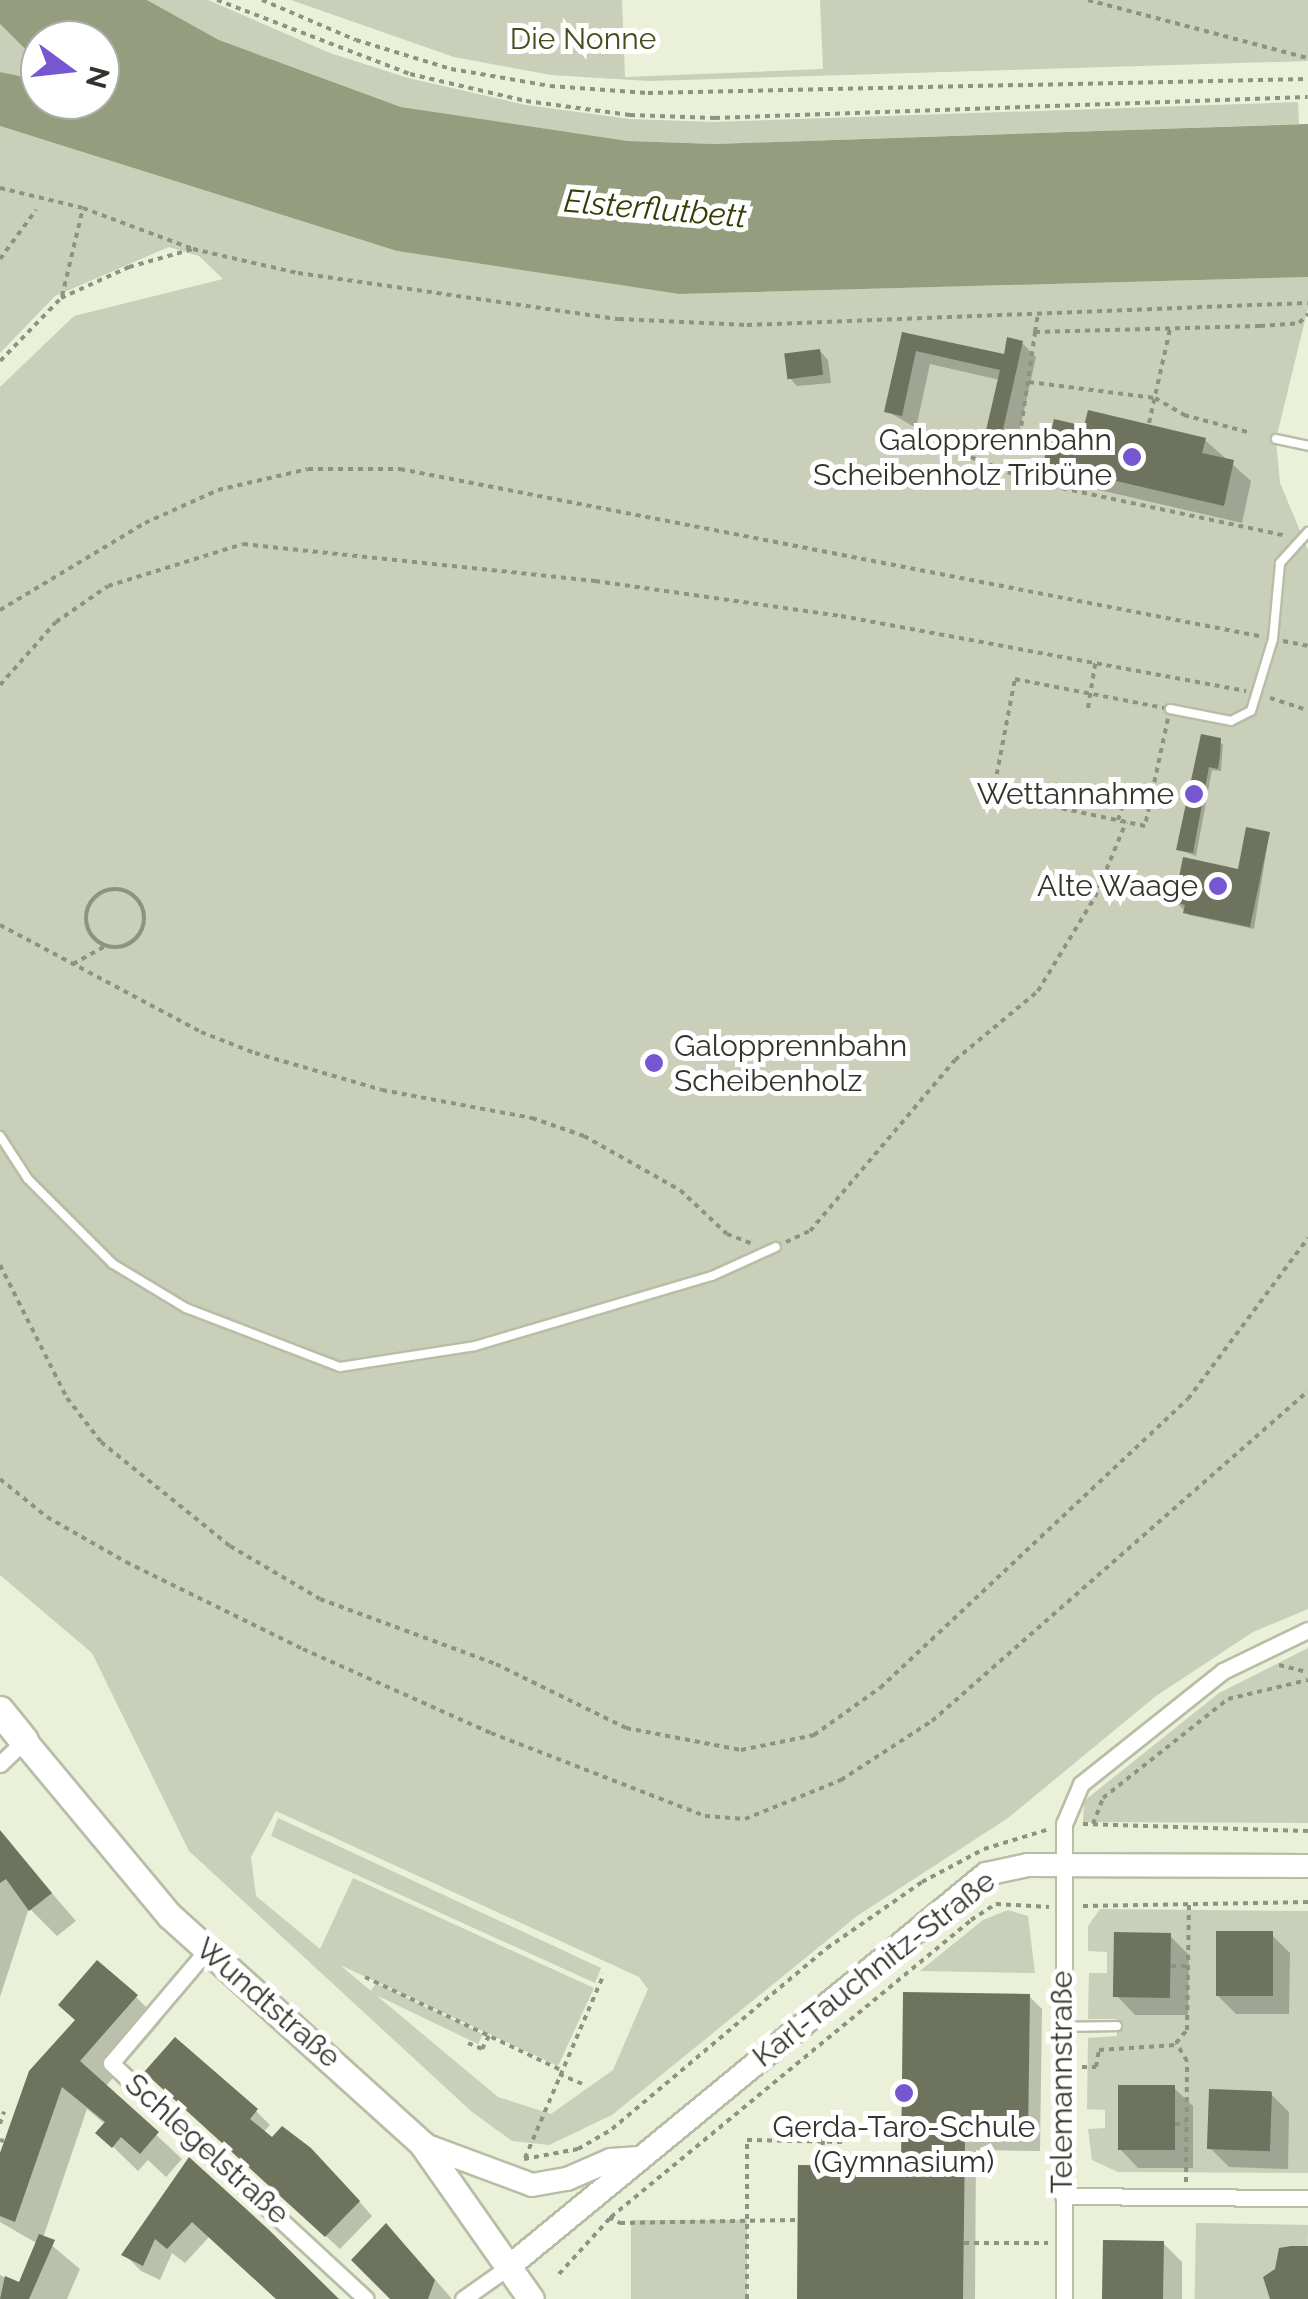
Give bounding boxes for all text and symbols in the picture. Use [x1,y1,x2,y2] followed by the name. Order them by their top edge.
[20,20,120,120] north arrow
[510,21,656,57] park label: Die Nonne
[79,63,116,92] text: N
[562,182,748,236] water label: Elsterflutbett
[812,422,1112,492] place label: Galopprennbahn Scheibenholz Tribüne
[1121,446,1143,468] marker: Galopprennbahn Scheibenholz Tribüne
[977,776,1174,812] place label: Wettannahme
[1183,783,1205,805] marker: Wettannahme
[1036,868,1198,904] place label: Alte Waage
[1207,875,1229,897] marker: Alte Waage
[674,1028,907,1098] place label: Galopprennbahn Scheibenholz
[643,1052,665,1074] marker: Galopprennbahn Scheibenholz
[746,1863,1002,2075] street label: Karl-Tauchnitz-Straße
[188,1930,348,2076] street label: Wundtstraße
[1044,1971,1080,2193] street label: Telemannstraße
[118,2066,296,2232] street label: Schlegelstraße
[893,2082,915,2104] marker: Gerda-Taro-Schule (Gymnasium)
[773,2109,1035,2180] place label: Gerda-Taro-Schule (Gymnasium)

